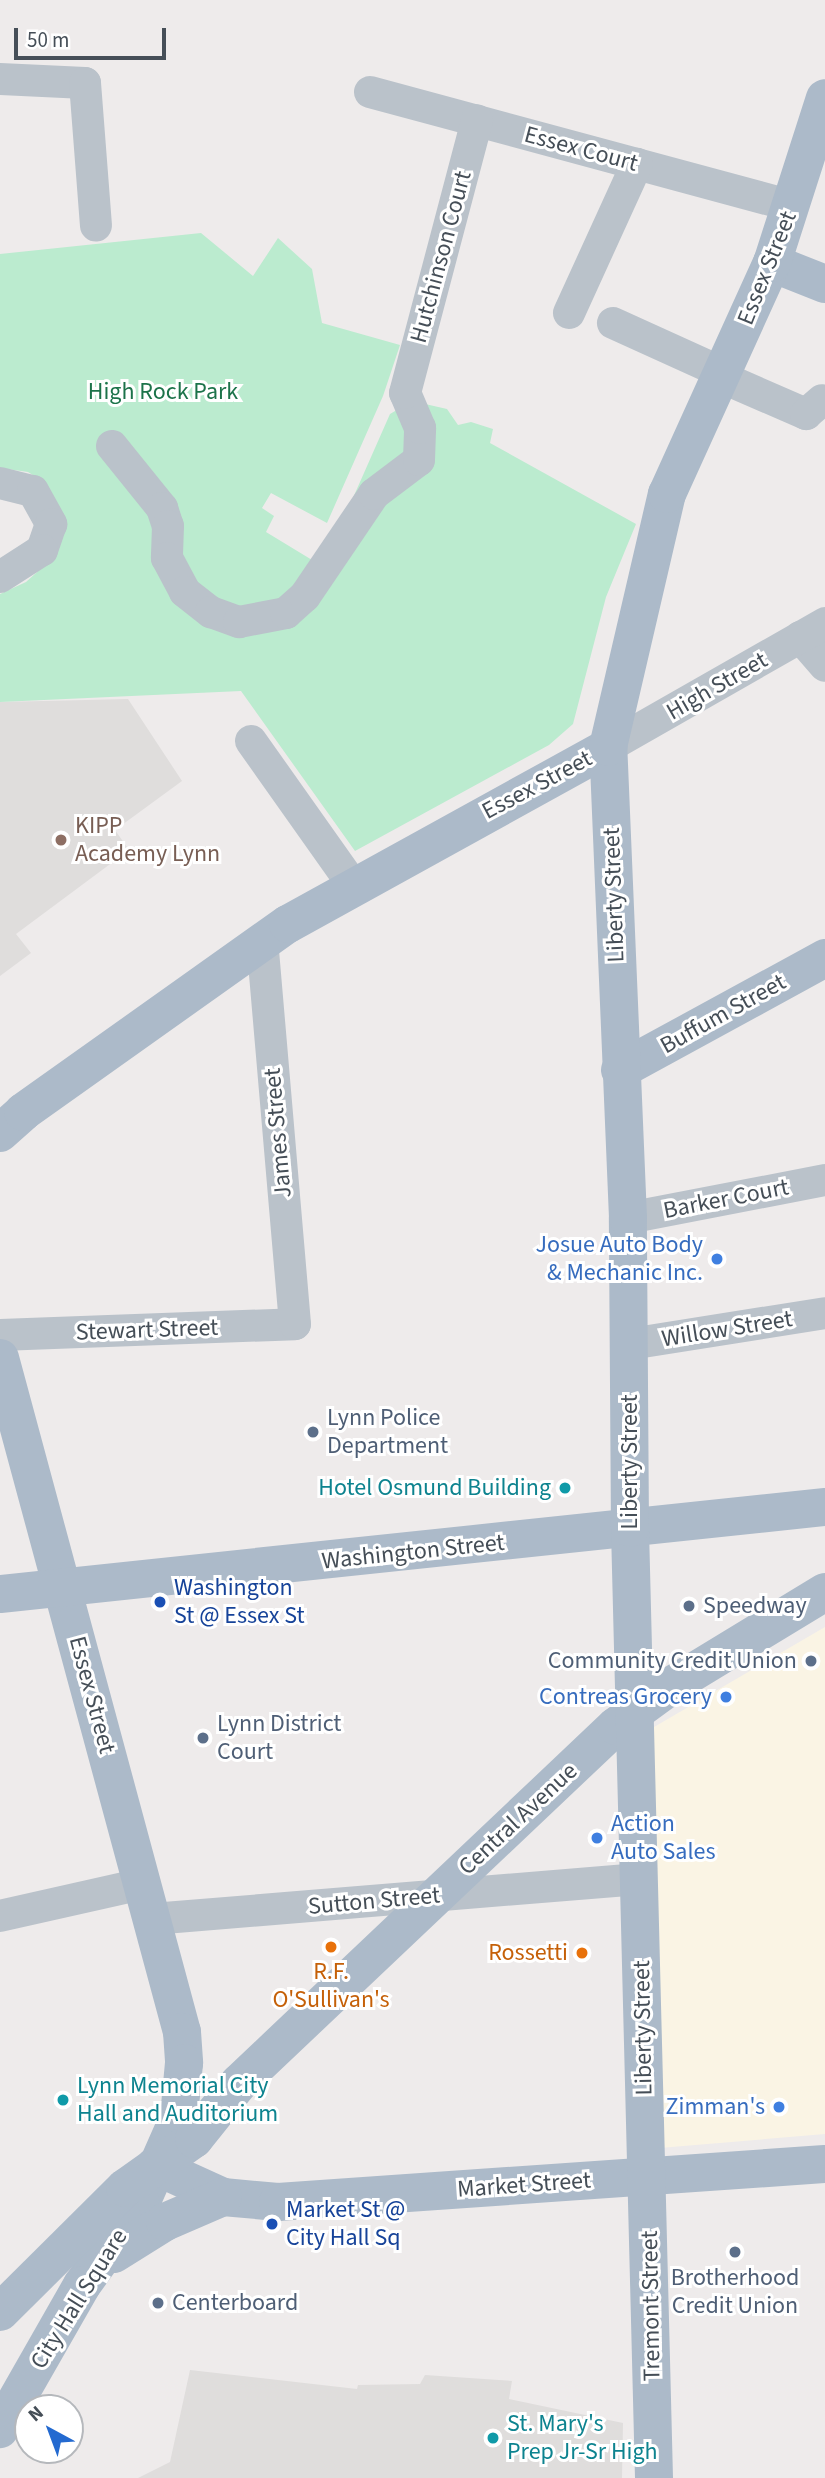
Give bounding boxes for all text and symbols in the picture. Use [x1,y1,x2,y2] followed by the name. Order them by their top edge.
[18,14,170,58] scale bar
[27,25,69,55] text: 50 m
[521,120,641,178] street label: Essex Court
[404,168,478,346] street label: Hutchinson Court
[731,207,803,329] street label: Essex Street
[88,378,238,406] park label: High Rock Park
[661,646,773,726] street label: High Street
[477,744,597,826] street label: Essex Street
[75,812,220,868] place label: KIPP Academy Lynn
[597,827,631,963] street label: Liberty Street
[53,832,69,848] marker: KIPP Academy Lynn
[655,968,791,1060] street label: Buffum Street
[258,1067,298,1199] street label: James Street
[661,1173,791,1225] street label: Barker Court
[536,1231,703,1287] place label: Josue Auto Body & Mechanic Inc.
[709,1251,725,1267] marker: Josue Auto Body & Mechanic Inc.
[660,1304,794,1354] street label: Willow Street
[75,1313,219,1347] street label: Stewart Street
[616,1394,644,1530] street label: Liberty Street
[327,1404,448,1460] place label: Lynn Police Department
[305,1424,321,1440] marker: Lynn Police Department
[318,1474,551,1502] place label: Hotel Osmund Building
[557,1480,573,1496] marker: Hotel Osmund Building
[320,1528,506,1576] street label: Washington Street
[174,1574,305,1630] place label: Washington St @ Essex St
[703,1592,807,1620] place label: Speedway
[152,1594,168,1610] marker: Washington St @ Essex St
[681,1598,697,1614] marker: Speedway
[63,1633,121,1757] street label: Essex Street
[548,1647,797,1675] place label: Community Credit Union
[803,1653,819,1669] marker: Community Credit Union
[539,1683,712,1711] place label: Contreas Grocery
[718,1689,734,1705] marker: Contreas Grocery
[217,1710,341,1766] place label: Lynn District Court
[195,1730,211,1746] marker: Lynn District Court
[453,1757,583,1881] street label: Central Avenue
[611,1810,716,1866] place label: Action Auto Sales
[589,1830,605,1846] marker: Action Auto Sales
[307,1881,441,1921] street label: Sutton Street
[323,1939,339,1955] marker: R.F. O'Sullivan's
[488,1939,568,1967] place label: Rossetti
[574,1945,590,1961] marker: Rossetti
[272,1958,390,2014] place label: R.F. O'Sullivan's
[627,1960,659,2096] street label: Liberty Street
[77,2072,278,2128] place label: Lynn Memorial City Hall and Auditorium
[55,2092,71,2108] marker: Lynn Memorial City Hall and Auditorium
[666,2093,765,2121] place label: Zimman's
[771,2099,787,2115] marker: Zimman's
[456,2166,592,2204] street label: Market Street
[286,2196,405,2252] place label: Market St @ City Hall Sq
[264,2216,280,2232] marker: Market St @ City Hall Sq
[24,2224,134,2374] street label: City Hall Square
[635,2230,667,2382] street label: Tremont Street
[727,2244,743,2260] marker: Brotherhood Credit Union
[671,2264,799,2320] place label: Brotherhood Credit Union
[172,2289,298,2317] place label: Centerboard
[150,2295,166,2311] marker: Centerboard
[14,2394,84,2464] north arrow
[23,2400,50,2429] text: N
[507,2410,658,2466] place label: St. Mary's Prep Jr-Sr High
[485,2430,501,2446] marker: St. Mary's Prep Jr-Sr High

